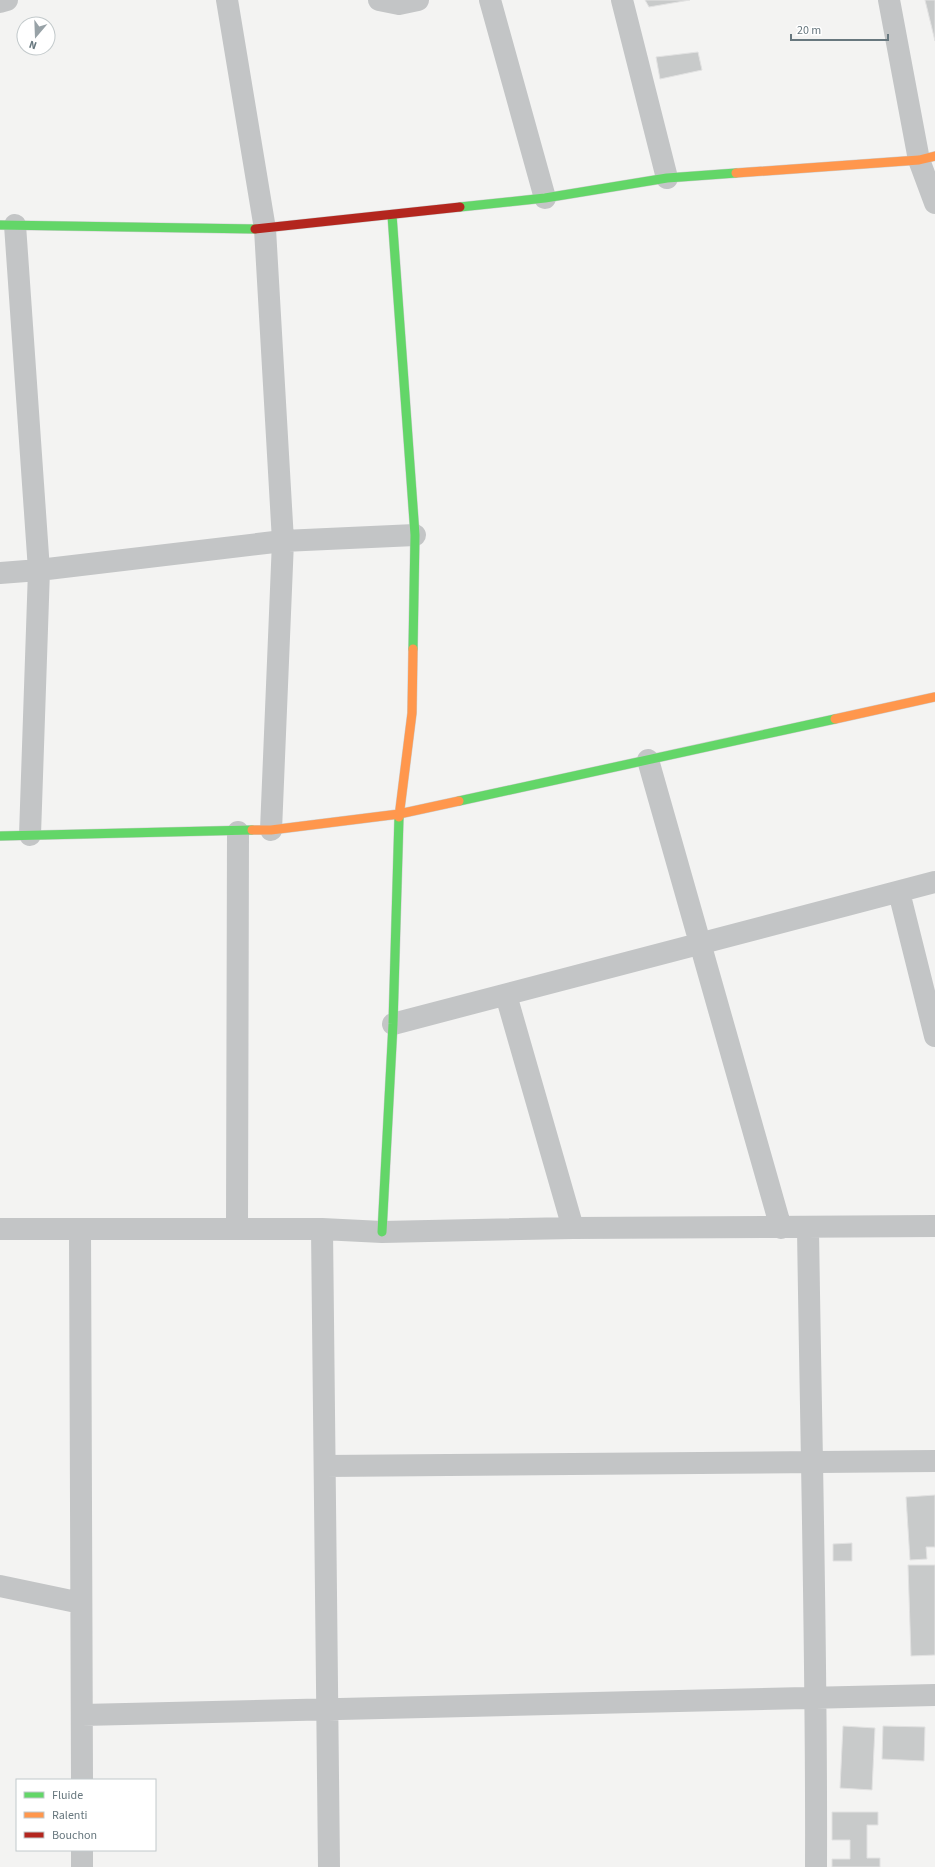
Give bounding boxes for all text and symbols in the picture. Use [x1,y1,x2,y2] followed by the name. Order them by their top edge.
[16,16,56,56] north arrow
[791,16,888,42] scale bar
[797,22,821,39] text: 20 m
[27,37,39,53] text: N
[16,1779,156,1851] legend
[52,1787,83,1804] text: Fluide
[52,1807,87,1824] text: Ralenti
[52,1827,97,1844] text: Bouchon

